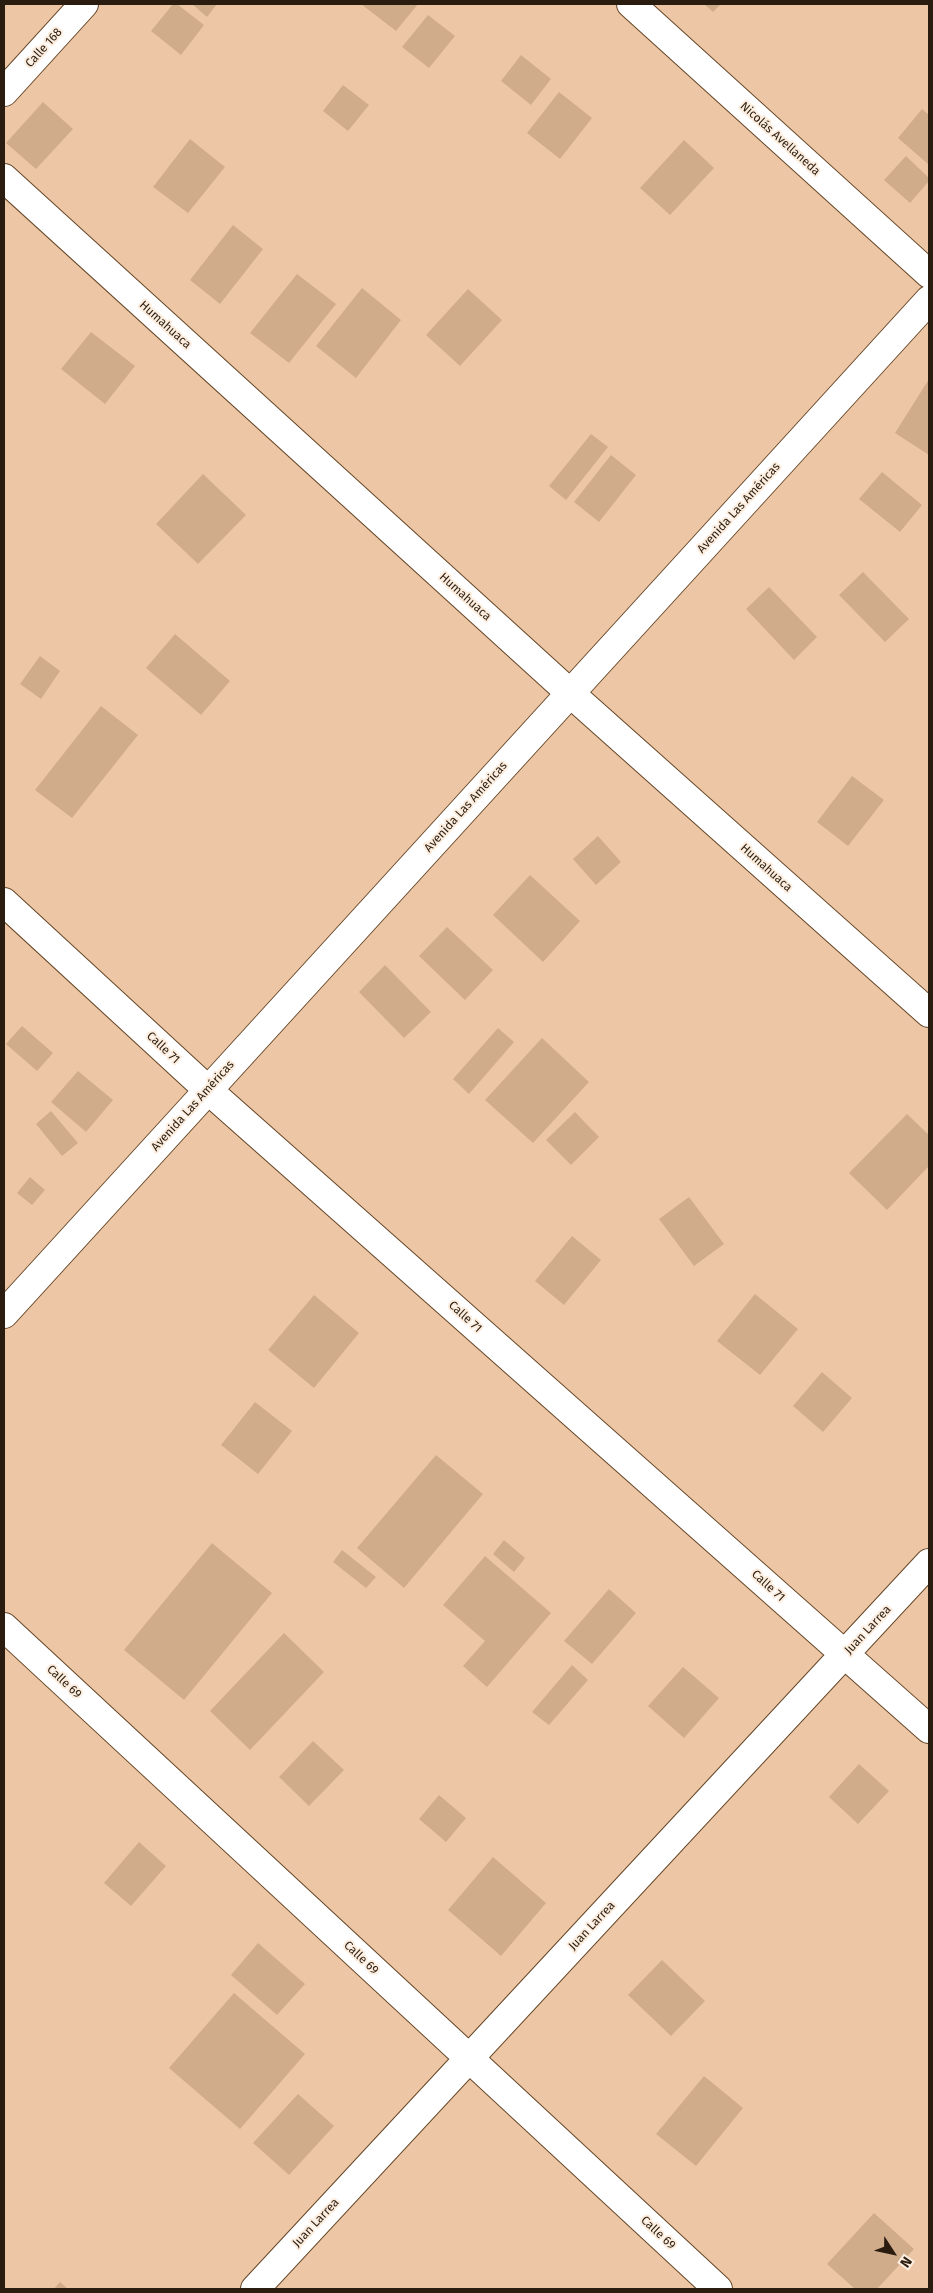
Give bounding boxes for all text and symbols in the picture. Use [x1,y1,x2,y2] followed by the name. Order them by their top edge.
[23,25,65,71] street label: Calle 168
[737,99,823,179] street label: Nicolás Avellaneda
[136,298,194,352] street label: Humahuaca
[695,460,783,556] street label: Avenida Las Américas
[436,570,494,624] street label: Humahuaca
[422,759,510,855] street label: Avenida Las Américas
[737,841,795,895] street label: Humahuaca
[143,1029,183,1067] street label: Calle 71
[149,1058,237,1154] street label: Avenida Las Américas
[445,1298,485,1336] street label: Calle 71
[748,1567,788,1605] street label: Calle 71
[842,1603,894,1657] street label: Juan Larrea
[44,1662,84,1702] street label: Calle 69
[566,1899,618,1953] street label: Juan Larrea
[341,1938,381,1978] street label: Calle 69
[290,2196,342,2250] street label: Juan Larrea
[638,2213,678,2253] street label: Calle 69
[868,2228,918,2278] north arrow
[896,2253,915,2271] text: N

